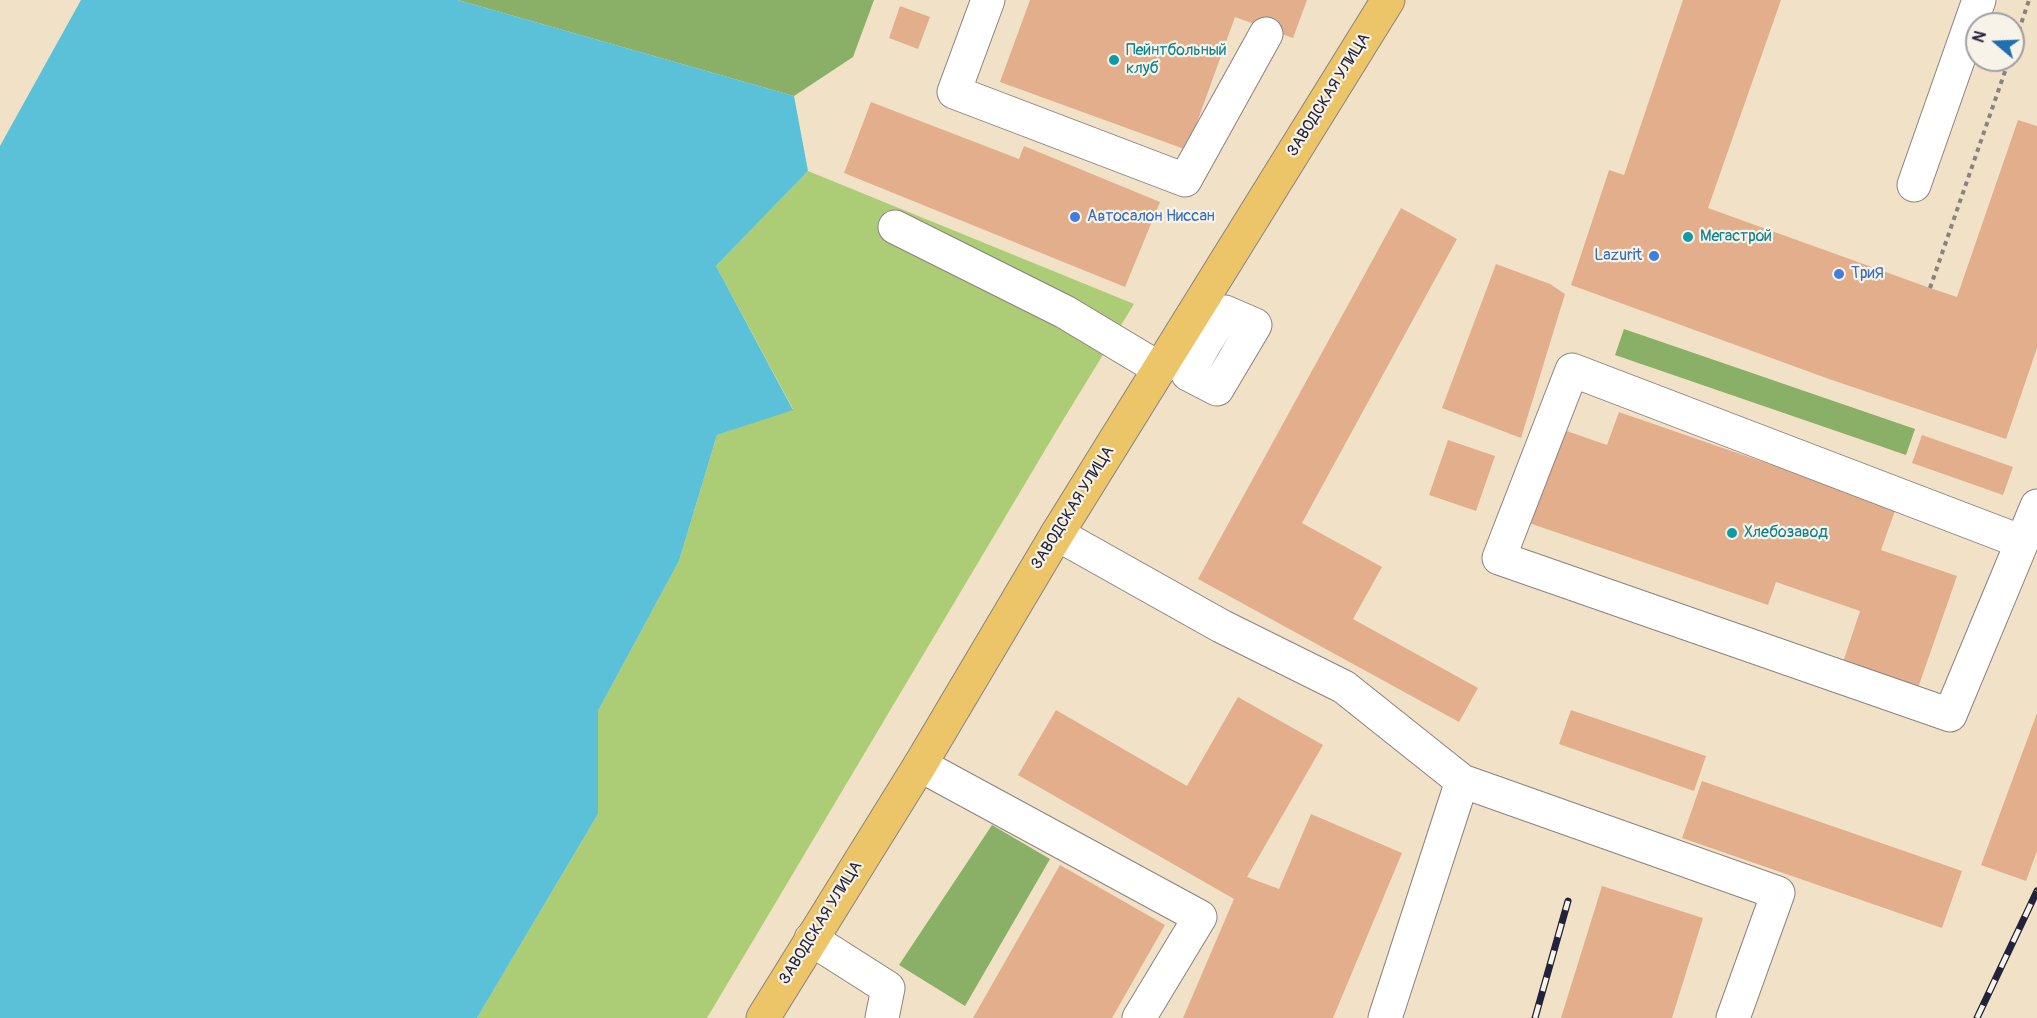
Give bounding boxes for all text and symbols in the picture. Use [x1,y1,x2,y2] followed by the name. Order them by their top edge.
[1965,12,2025,72] north arrow
[1969,28,1991,45] text: N
[1283,30,1375,160] street label: ЗАВОДСКАЯ УЛИЦА
[1126,41,1227,79] place label: Пейнтбольный клуб
[1107,53,1121,67] marker: Пейнтбольный клуб
[1087,207,1215,227] place label: Автосалон Ниссан
[1068,210,1082,224] marker: Автосалон Ниссан
[1700,227,1772,247] place label: Мегастрой
[1681,230,1695,244] marker: Мегастрой
[1594,246,1642,266] place label: Lazurit
[1647,249,1661,263] marker: Lazurit
[1851,264,1884,284] place label: ТриЯ
[1832,267,1846,281] marker: ТриЯ
[1027,443,1119,573] street label: ЗАВОДСКАЯ УЛИЦА
[1744,523,1828,543] place label: Хлебозавод
[1725,526,1739,540] marker: Хлебозавод
[775,858,867,988] street label: ЗАВОДСКАЯ УЛИЦА

